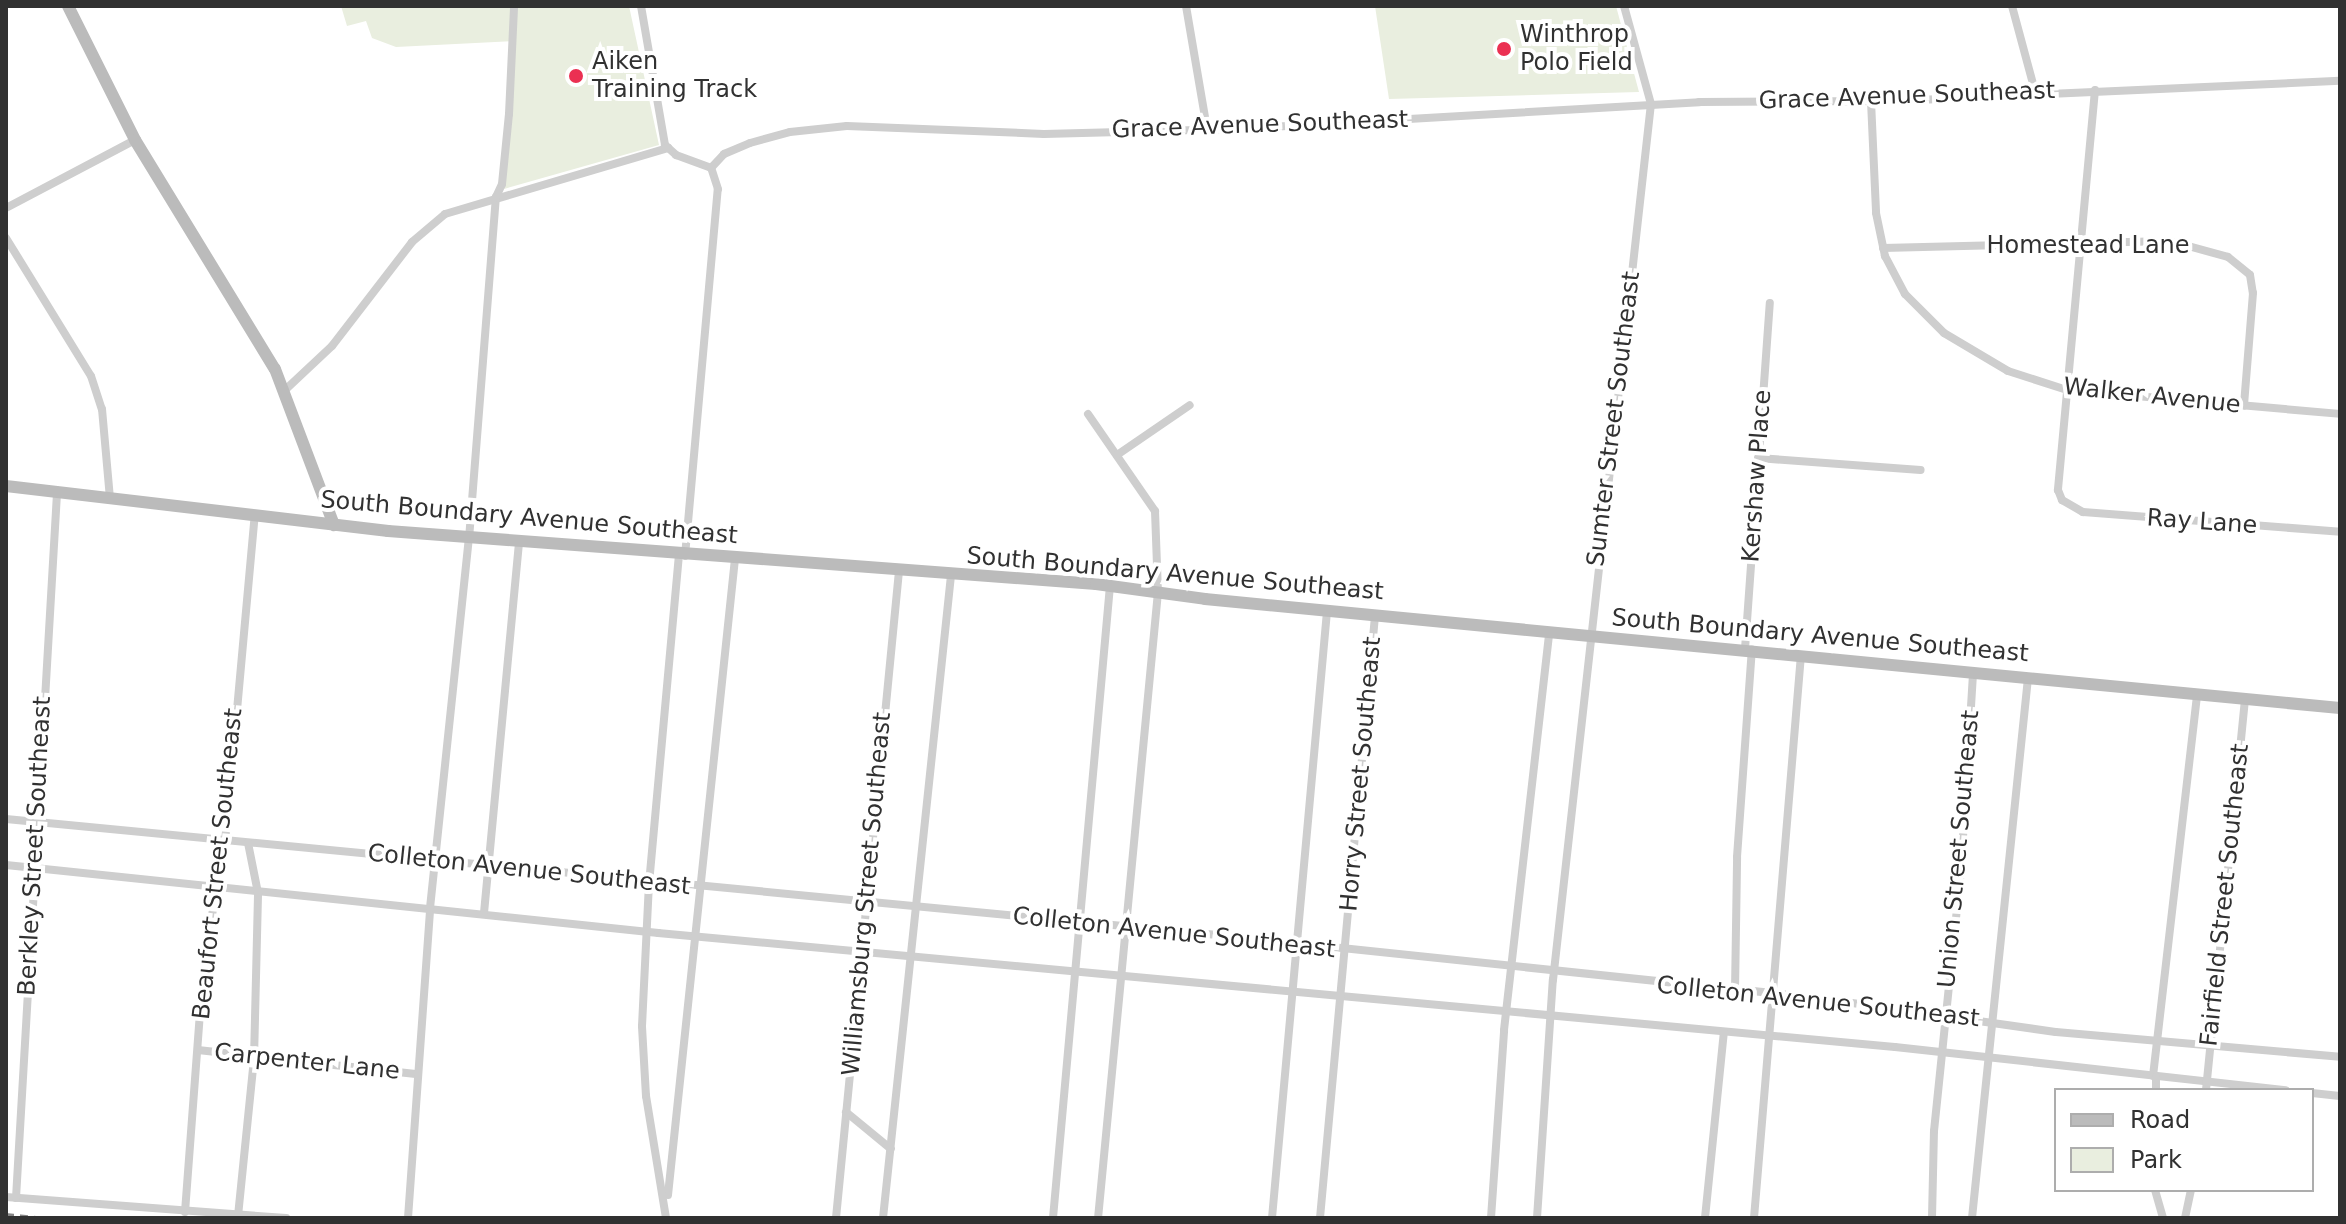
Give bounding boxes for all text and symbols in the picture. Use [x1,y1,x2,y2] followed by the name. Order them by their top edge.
[1520,21,1633,77] place label: Winthrop Polo Field
[1495,40,1513,58] marker: Winthrop Polo Field
[592,48,757,104] place label: Aiken Training Track
[567,67,585,85] marker: Aiken Training Track
[1758,76,2056,116] street label: Grace Avenue Southeast
[1111,105,1409,145] street label: Grace Avenue Southeast
[1986,232,2190,260] street label: Homestead Lane
[1582,270,1646,568] street label: Sumter Street Southeast
[2062,372,2242,420] street label: Walker Avenue
[1737,389,1777,563] street label: Kershaw Place
[319,485,739,551] street label: South Boundary Avenue Southeast
[2146,504,2258,540] street label: Ray Lane
[965,541,1385,607] street label: South Boundary Avenue Southeast
[1610,603,2030,669] street label: South Boundary Avenue Southeast
[1335,635,1387,913] street label: Horry Street Southeast
[13,695,57,997] street label: Berkley Street Southeast
[187,707,249,1021] street label: Beaufort Street Southeast
[1933,709,1985,989] street label: Union Street Southeast
[837,711,897,1077] street label: Williamsburg Street Southeast
[2195,742,2255,1048] street label: Fairfield Street Southeast
[366,839,692,901] street label: Colleton Avenue Southeast
[1011,902,1337,964] street label: Colleton Avenue Southeast
[1655,971,1981,1033] street label: Colleton Avenue Southeast
[213,1038,401,1086] street label: Carpenter Lane
[2054,1088,2314,1192] legend
[2130,1106,2190,1134] text: Road
[2130,1146,2182,1174] text: Park

